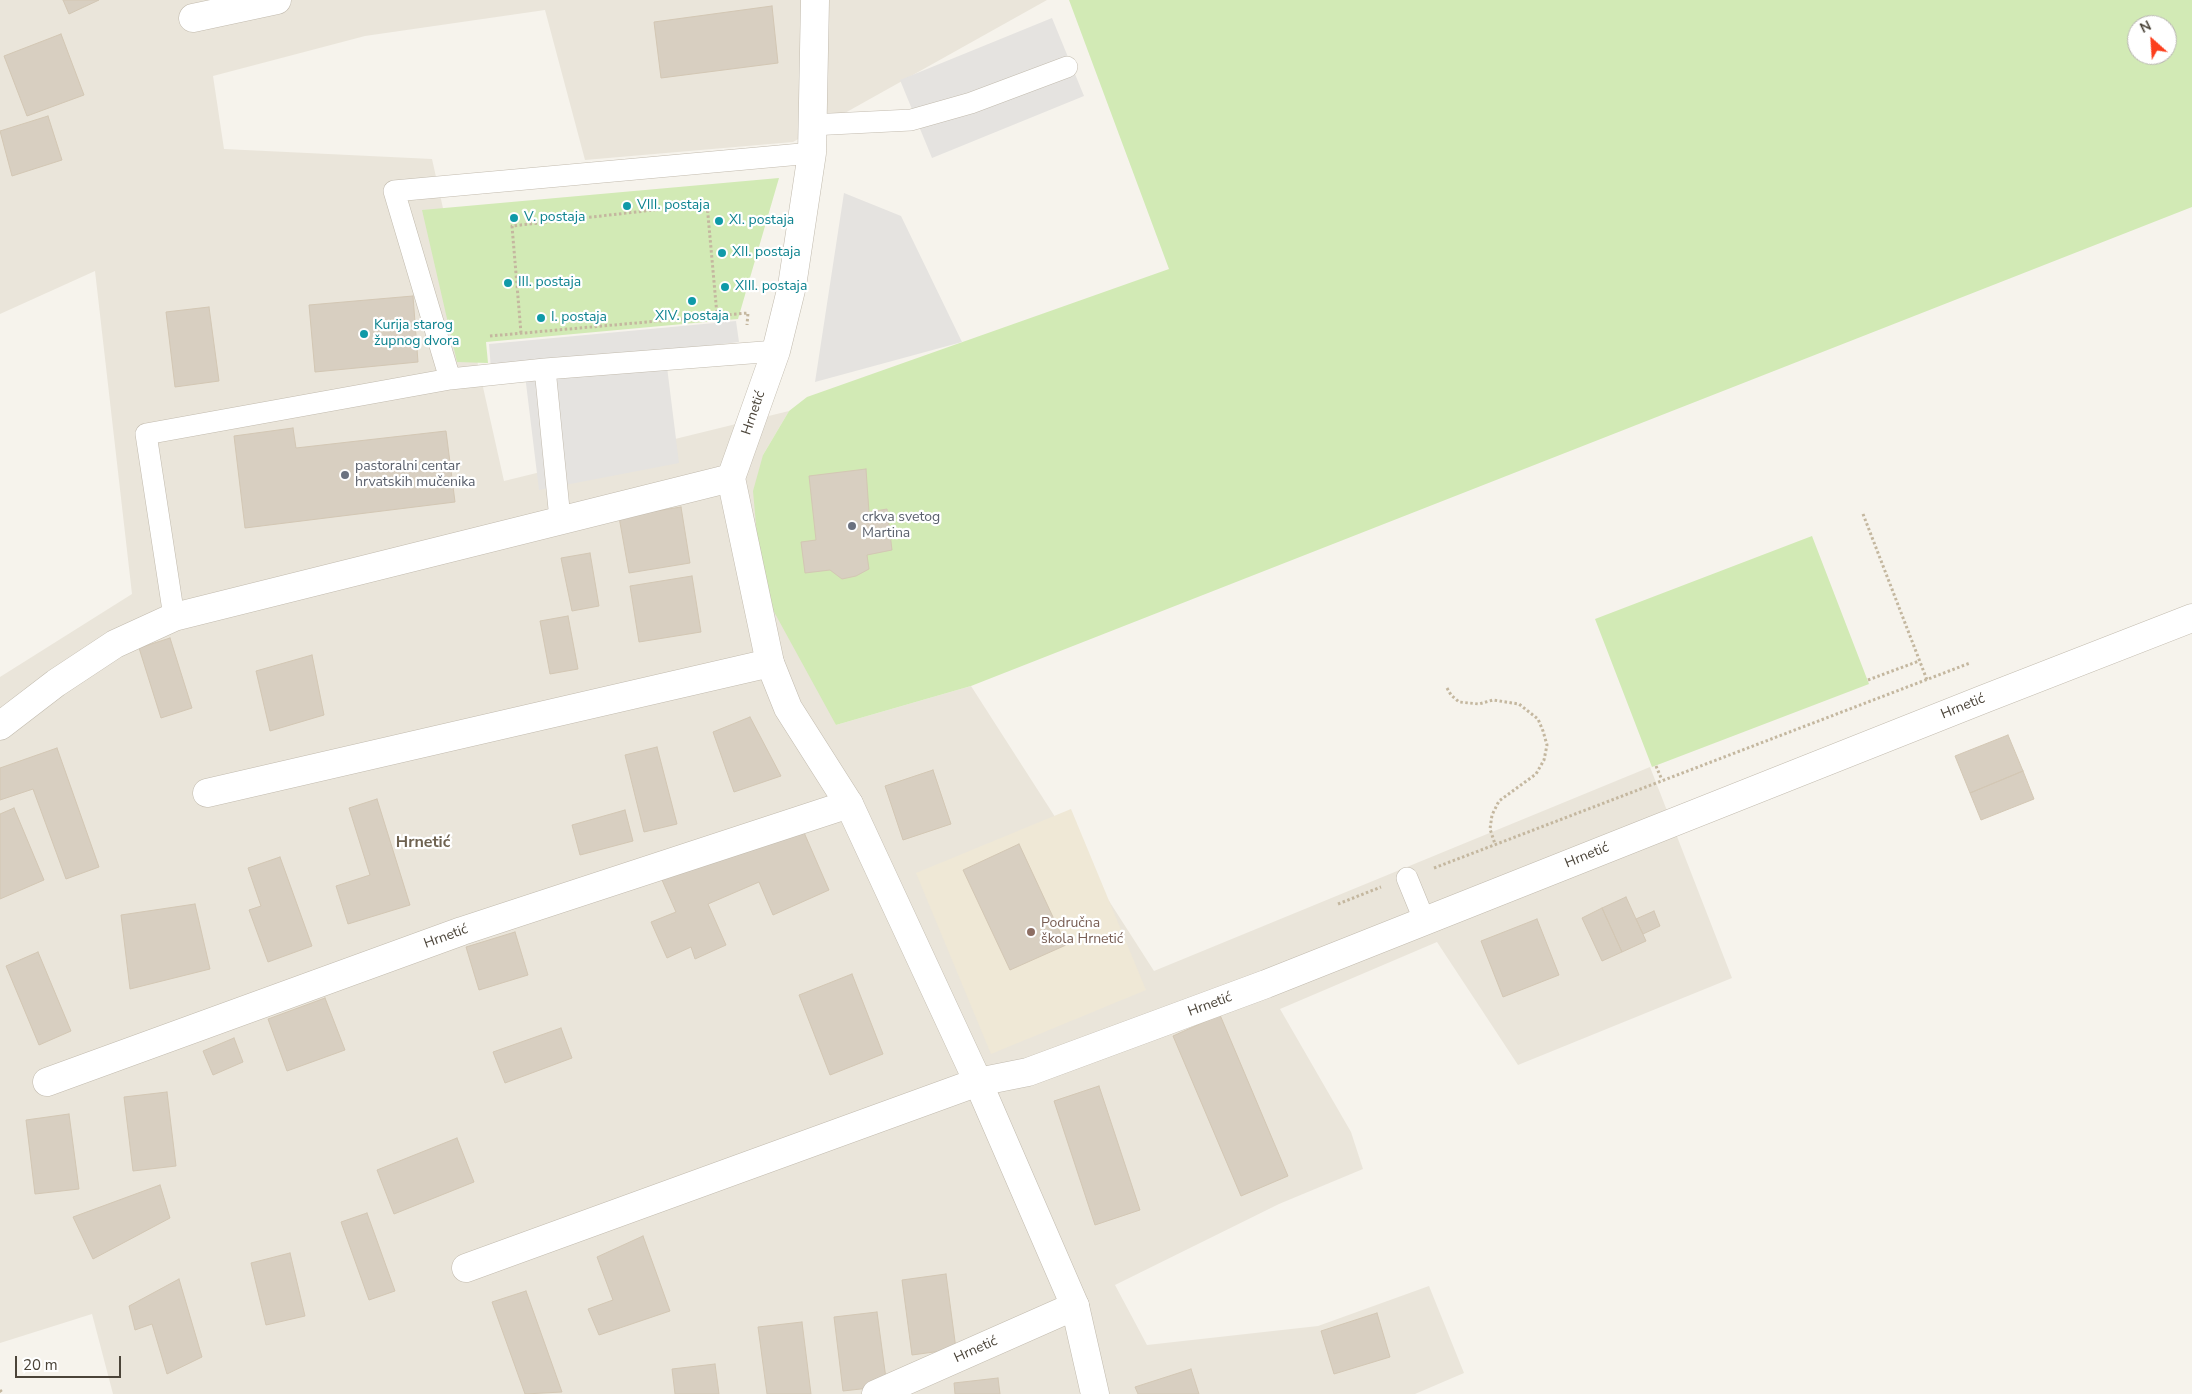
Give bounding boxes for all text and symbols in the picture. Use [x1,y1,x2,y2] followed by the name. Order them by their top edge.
[2127,15,2177,65] north arrow
[2137,16,2155,38] text: N
[637,198,710,214] place label: VIII. postaja
[621,200,633,212] marker: VIII. postaja
[524,210,585,226] place label: V. postaja
[508,212,520,224] marker: V. postaja
[729,213,794,229] place label: XI. postaja
[713,215,725,227] marker: XI. postaja
[732,245,801,261] place label: XII. postaja
[716,247,728,259] marker: XII. postaja
[518,275,581,291] place label: III. postaja
[502,277,514,289] marker: III. postaja
[735,279,807,295] place label: XIII. postaja
[719,281,731,293] marker: XIII. postaja
[686,295,698,307] marker: XIV. postaja
[655,309,729,325] place label: XIV. postaja
[551,310,607,326] place label: I. postaja
[535,312,547,324] marker: I. postaja
[374,318,459,351] place label: Kurija starog župnog dvora
[358,328,370,340] marker: Kurija starog župnog dvora
[739,389,769,437] street label: Hrnetić
[355,459,475,492] place label: pastoralni centar hrvatskih mučenika
[339,469,351,481] marker: pastoralni centar hrvatskih mučenika
[862,510,940,542] place label: crkva svetog Martina
[846,520,858,532] marker: crkva svetog Martina
[1939,691,1987,723] street label: Hrnetić
[396,833,450,853] district label: Hrnetić
[1563,840,1611,872] street label: Hrnetić
[1041,916,1123,949] place label: Područna škola Hrnetić
[422,921,470,953] street label: Hrnetić
[1025,926,1037,938] marker: Područna škola Hrnetić
[1186,989,1234,1021] street label: Hrnetić
[952,1333,1000,1367] street label: Hrnetić
[18,1346,124,1378] scale bar
[23,1355,58,1375] text: 20 m

